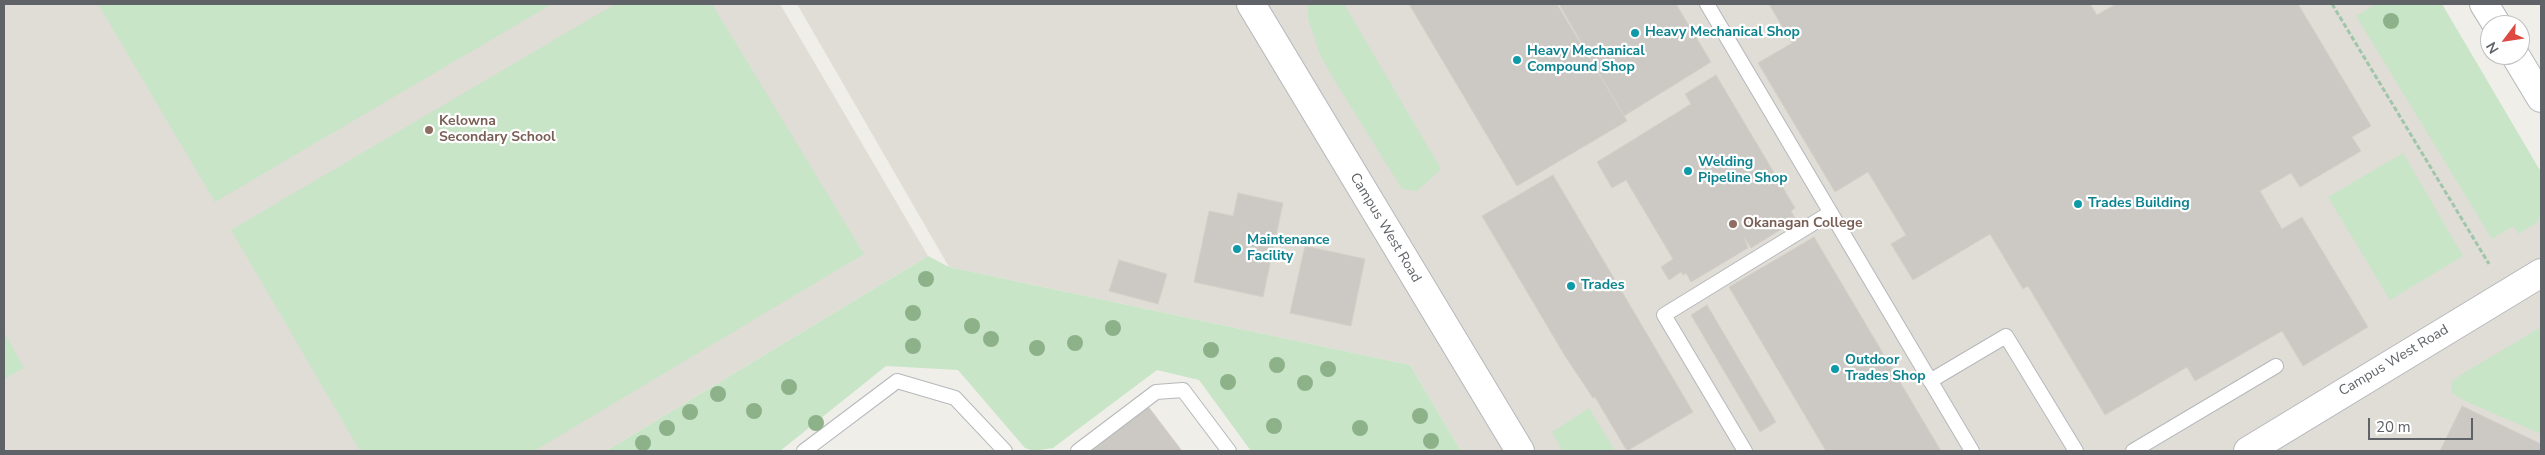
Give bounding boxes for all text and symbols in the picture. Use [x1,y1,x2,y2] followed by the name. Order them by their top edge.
[2480,15,2530,65] north arrow
[1645,25,1800,41] place label: Heavy Mechanical Shop
[1629,27,1641,39] marker: Heavy Mechanical Shop
[2482,38,2503,57] text: N
[1527,44,1645,76] place label: Heavy Mechanical Compound Shop
[1511,54,1523,66] marker: Heavy Mechanical Compound Shop
[439,114,555,146] place label: Kelowna Secondary School
[423,124,435,136] marker: Kelowna Secondary School
[1698,155,1788,188] place label: Welding Pipeline Shop
[1682,165,1694,177] marker: Welding Pipeline Shop
[1346,170,1424,286] street label: Campus West Road
[2088,196,2190,212] place label: Trades Building
[2072,198,2084,210] marker: Trades Building
[1743,216,1863,232] place label: Okanagan College
[1727,218,1739,230] marker: Okanagan College
[1247,233,1330,266] place label: Maintenance Facility
[1231,243,1243,255] marker: Maintenance Facility
[1581,278,1624,294] place label: Trades
[1565,280,1577,292] marker: Trades
[2336,322,2452,400] street label: Campus West Road
[1845,353,1926,386] place label: Outdoor Trades Shop
[1829,363,1841,375] marker: Outdoor Trades Shop
[2370,408,2475,440] scale bar
[2376,417,2411,437] text: 20 m

